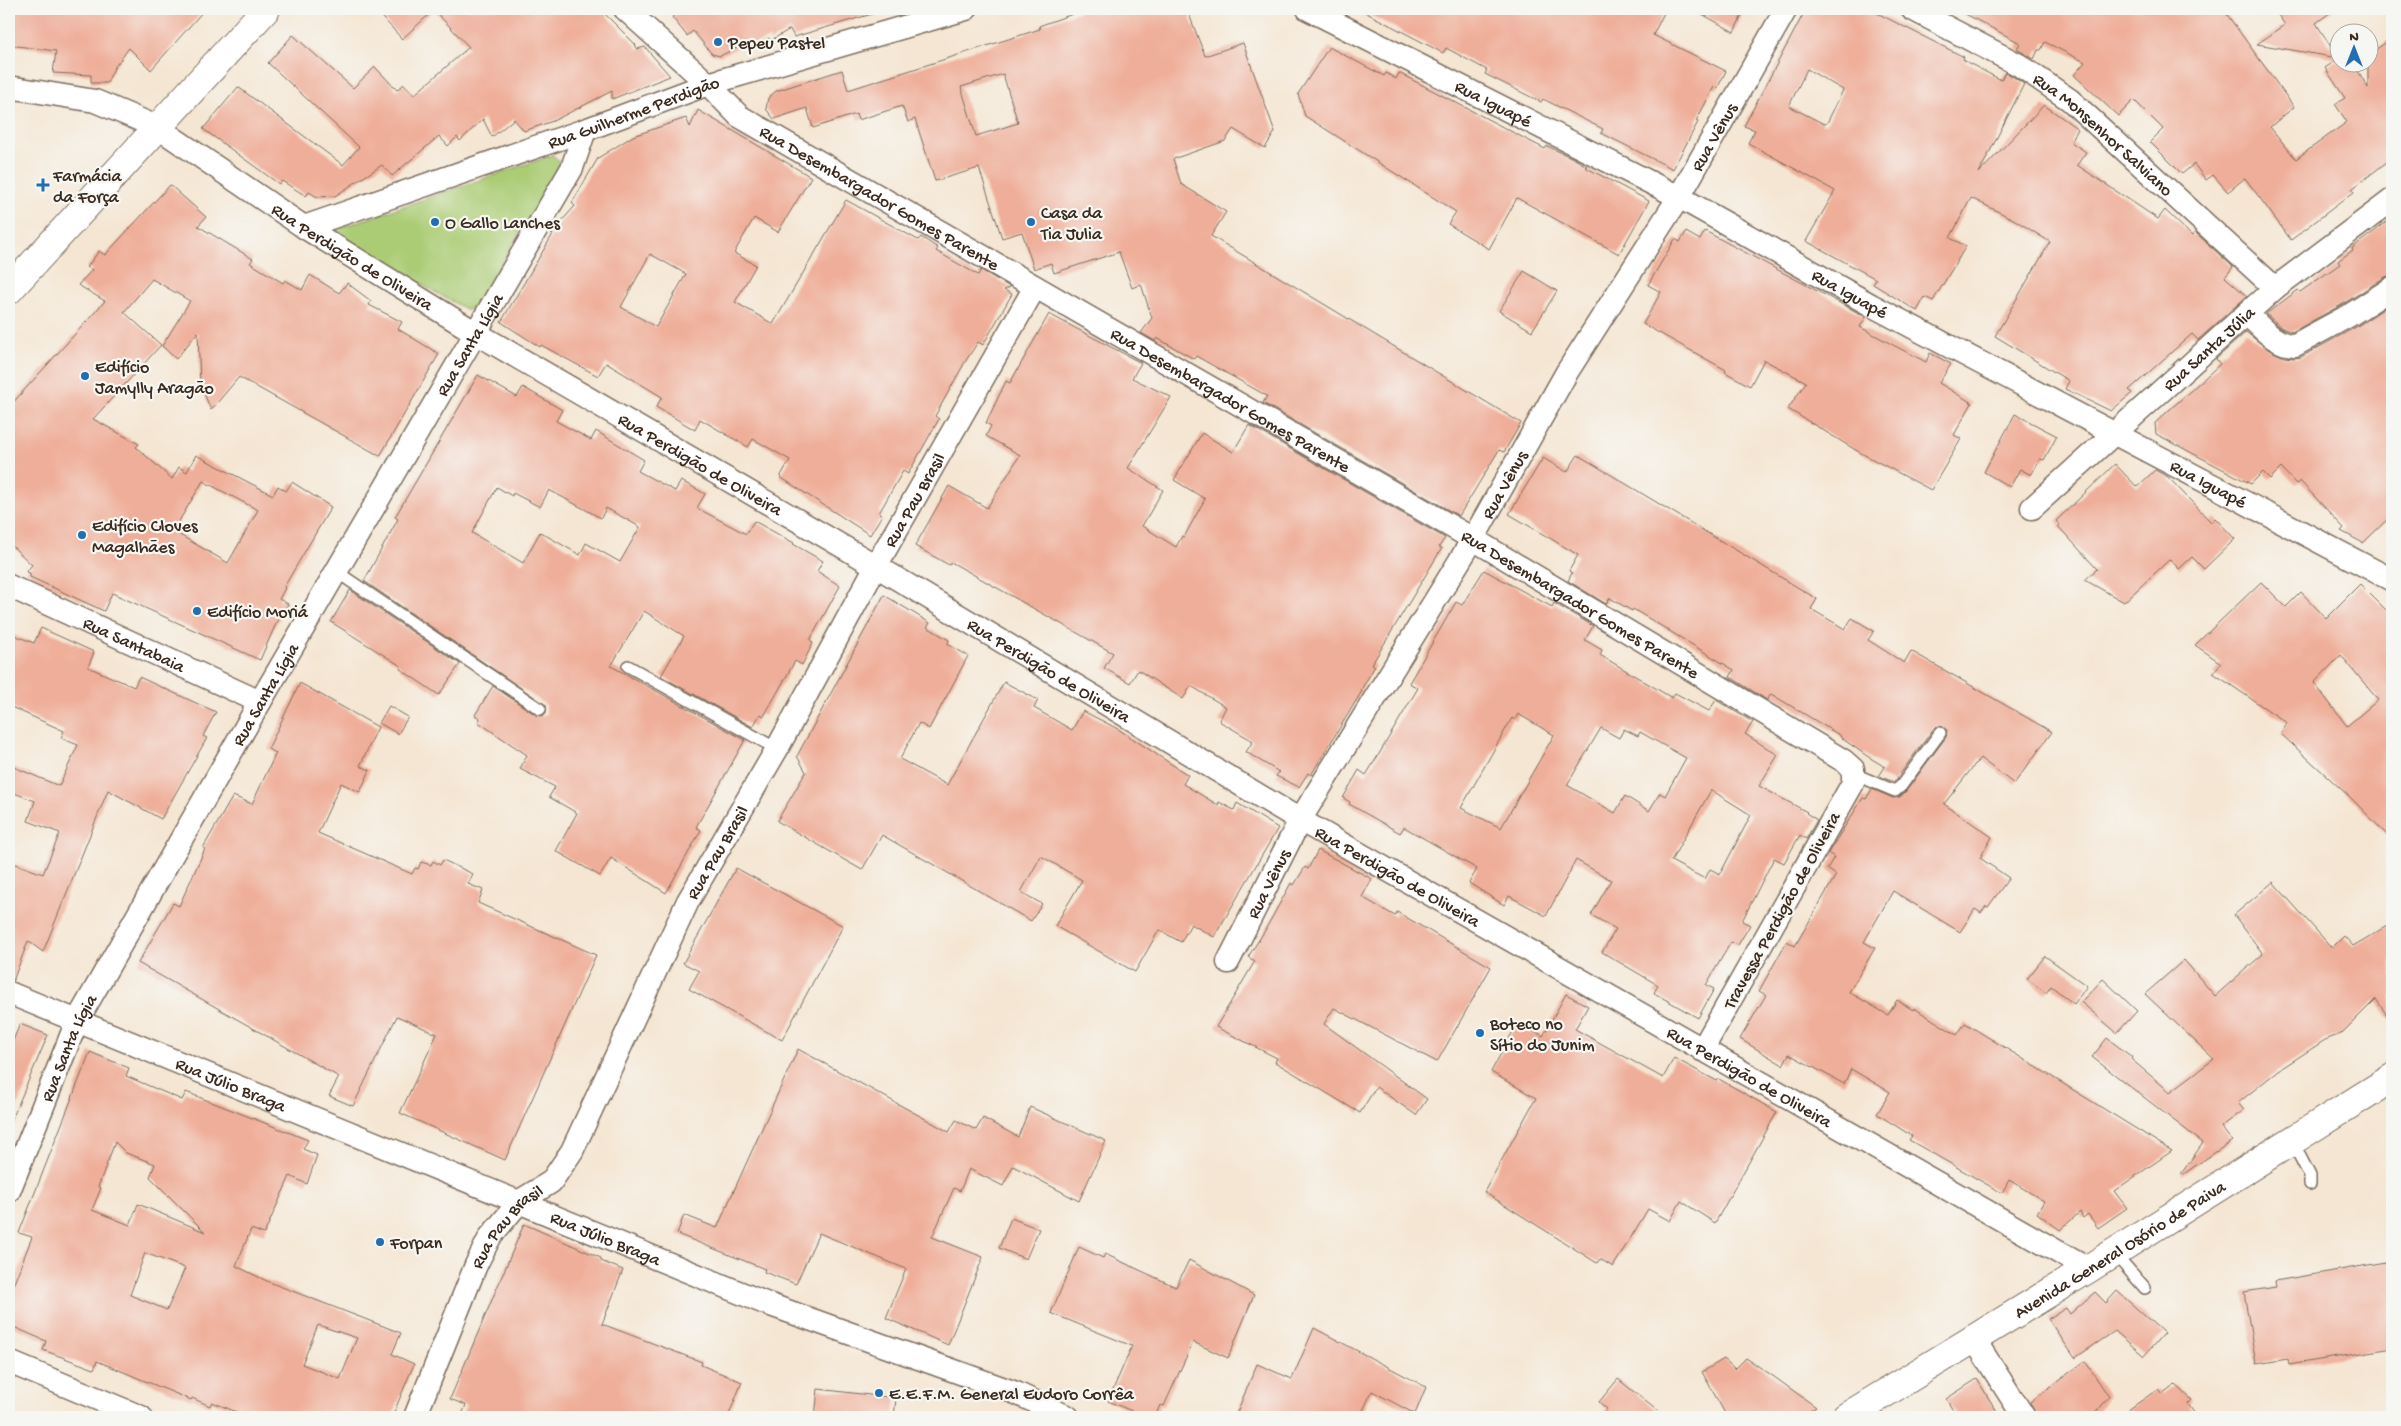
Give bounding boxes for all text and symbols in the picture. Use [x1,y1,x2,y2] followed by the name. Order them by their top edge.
[2328,22,2378,72] north arrow
[2349,29,2359,46] text: N
[727,34,825,55] place label: Pepeu Pastel
[712,36,724,48] marker: Pepeu Pastel
[2028,70,2176,202] street label: Rua Monsenhor Salviano
[546,73,722,155] street label: Rua Guilherme Perdigão
[1450,77,1535,134] street label: Rua Iguapé
[1688,99,1744,176] street label: Rua Vênus
[755,122,1003,277] street label: Rua Desembargador Gomes Parente
[52,167,122,209] place label: Farmácia da Força
[37,179,49,191] marker: Farmácia da Força
[267,200,437,317] street label: Rua Perdigão de Oliveira
[1040,204,1103,246] place label: Casa da Tia Julia
[445,214,561,235] place label: O Gallo Lanches
[429,216,441,228] marker: O Gallo Lanches
[1025,216,1037,228] marker: Casa da Tia Julia
[1807,266,1891,325] street label: Rua Iguapé
[433,290,510,401] street label: Rua Santa Lígia
[2160,303,2261,397] street label: Rua Santa Júlia
[1106,324,1354,479] street label: Rua Desembargador Gomes Parente
[95,358,214,400] place label: Edifício Jamylly Aragão
[79,370,91,382] marker: Edifício Jamylly Aragão
[613,410,786,522] street label: Rua Perdigão de Oliveira
[1478,446,1534,523] street label: Rua Vênus
[881,450,951,552] street label: Rua Pau Brasil
[2166,457,2250,514] street label: Rua Iguapé
[92,517,199,559] place label: Edifício Cloves Magalhães
[1457,527,1703,685] street label: Rua Desembargador Gomes Parente
[76,529,88,541] marker: Edifício Cloves Magalhães
[207,603,309,624] place label: Edifício Moriá
[191,605,203,617] marker: Edifício Moriá
[79,614,188,679] street label: Rua Santabaia
[963,615,1134,729] street label: Rua Perdigão de Oliveira
[229,639,305,751] street label: Rua Santa Lígia
[683,803,754,904] street label: Rua Pau Brasil
[1720,808,1847,1014] street label: Travessa Perdigão de Oliveira
[1310,823,1484,934] street label: Rua Perdigão de Oliveira
[1244,845,1297,923] street label: Rua Vênus
[38,990,103,1105] street label: Rua Santa Lígia
[1489,1015,1595,1057] place label: Boteco no Sítio do Junim
[1662,1023,1836,1134] street label: Rua Perdigão de Oliveira
[1474,1027,1486,1039] marker: Boteco no Sítio do Junim
[172,1054,289,1119] street label: Rua Júlio Braga
[2011,1177,2231,1324] street label: Avenida General Osório de Paiva
[468,1181,548,1273] street label: Rua Pau Brasil
[547,1208,664,1272] street label: Rua Júlio Braga
[389,1234,443,1255] place label: Forpan
[374,1236,386,1248] marker: Forpan
[889,1385,1135,1406] place label: E.E.F.M. General Eudoro Corrêa
[873,1387,885,1399] marker: E.E.F.M. General Eudoro Corrêa

